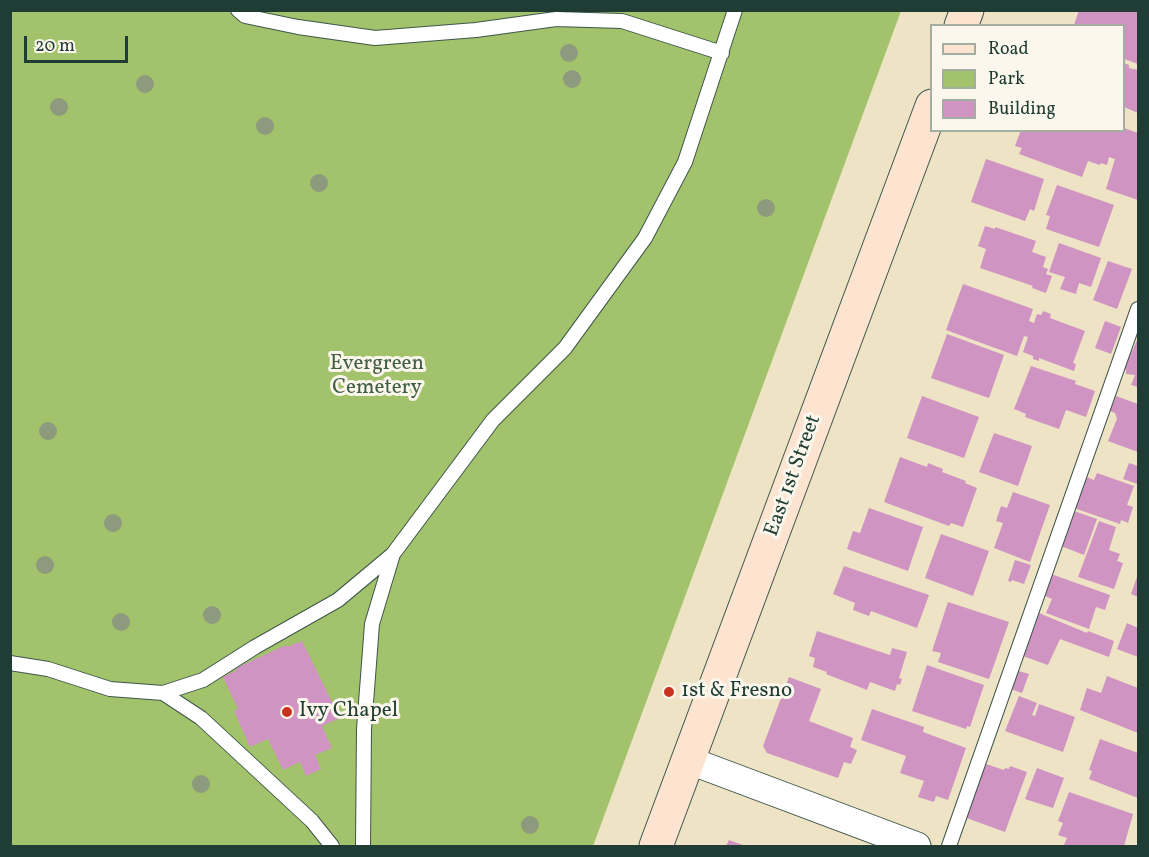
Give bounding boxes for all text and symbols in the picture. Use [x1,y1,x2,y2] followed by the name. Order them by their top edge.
[27,24,130,62] scale bar
[930,24,1125,132] legend
[35,34,75,59] text: 20 m
[988,37,1029,62] text: Road
[988,67,1025,92] text: Park
[988,97,1056,122] text: Building
[330,352,424,402] park label: Evergreen Cemetery
[760,412,828,540] street label: East 1st Street
[681,679,792,705] place label: 1st & Fresno
[662,685,676,699] marker: 1st & Fresno
[299,699,398,725] place label: Ivy Chapel
[280,705,294,719] marker: Ivy Chapel

